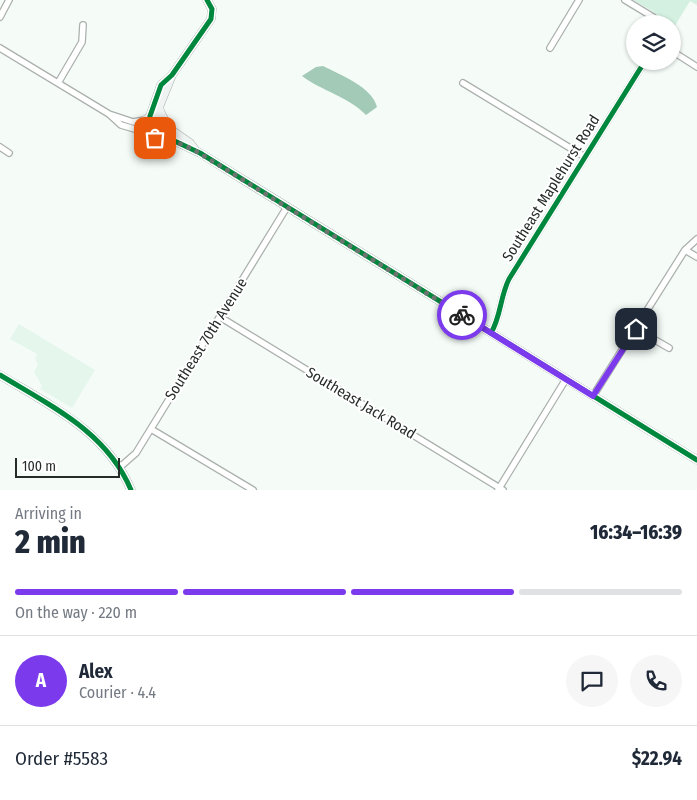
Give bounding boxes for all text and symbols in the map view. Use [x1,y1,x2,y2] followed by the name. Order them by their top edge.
[626,15,681,70] map controls
[626,15,681,70] button: layers
[498,111,604,265] street label: Southeast Maplehurst Road
[134,117,176,159] pin
[141,124,169,152] icon: bag
[161,275,251,403] street label: Southeast 70th Avenue
[437,290,487,340] courier
[448,301,476,329] icon: bike
[615,308,657,350] pin
[622,315,650,343] icon: home
[303,363,419,443] street label: Southeast Jack Road
[15,455,120,478] scale bar
[22,458,56,475] text: 100 m
[15,504,82,523] text: Arriving in
[590,521,682,544] text: 16:34–16:39
[15,523,86,561] text: 2 min
[15,603,137,622] text: On the way · 220 m
[566,655,618,707] button: chat
[630,655,682,707] button: phone
[79,660,113,683] text: Alex
[36,669,46,692] text: A
[79,683,156,702] text: Courier · 4.4
[15,747,108,770] text: Order #5583
[632,747,682,770] text: $22.94

